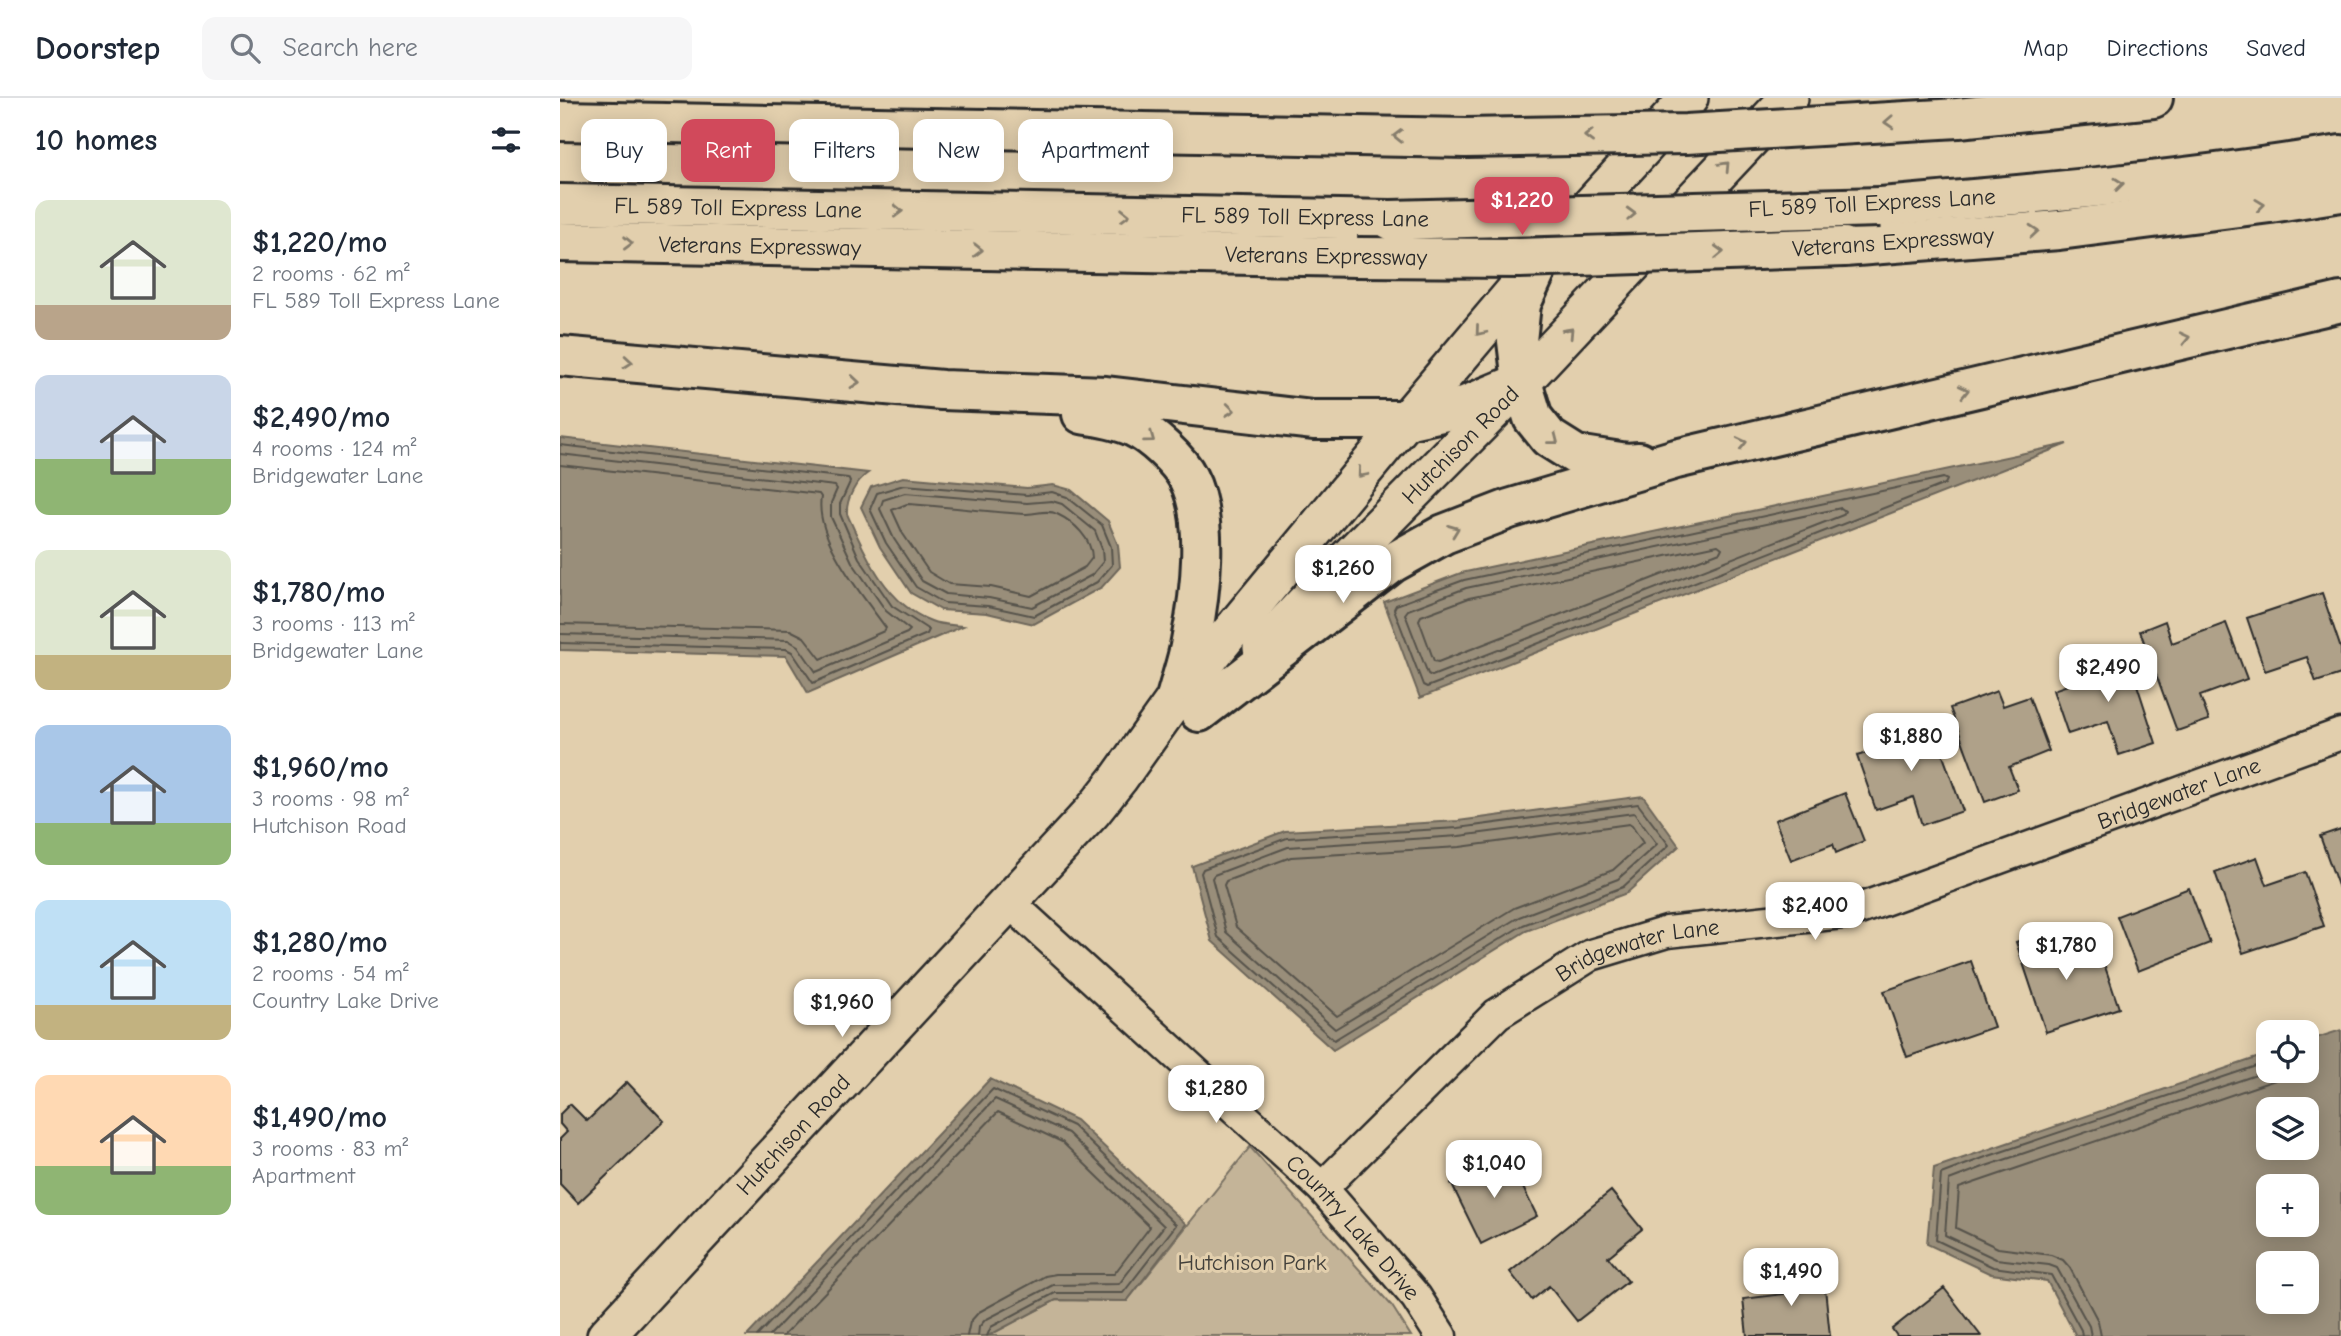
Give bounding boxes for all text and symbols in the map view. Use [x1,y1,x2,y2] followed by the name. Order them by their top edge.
[202,17,692,80] search box
[35,29,160,67] text: Doorstep
[226,29,264,67] icon: search
[282,33,418,63] text: Search here
[2023,34,2069,62] text: Map
[2107,34,2208,62] text: Directions
[2246,34,2306,62] text: Saved
[1884,115,1895,130] one-way arrow
[581,119,667,182] chip: Buy
[681,119,775,182] chip: Rent
[789,119,899,182] chip: Filters
[913,119,1004,182] chip: New
[1018,119,1173,182] chip: Apartment
[487,121,525,159] icon: filters
[35,123,157,158] text: 10 homes
[1583,128,1594,144] one-way arrow
[1392,129,1403,144] one-way arrow
[1716,161,1729,174] one-way arrow
[2113,176,2125,191] one-way arrow
[1465,178,1579,237] pin: $1,220
[1748,183,1996,223] street label: FL 589 Toll Express Lane
[1490,186,1554,213] text: $1,220
[614,192,862,223] street label: FL 589 Toll Express Lane
[2254,197,2266,212] one-way arrow
[1181,201,1429,233] street label: FL 589 Toll Express Lane
[892,203,903,218] one-way arrow
[1625,206,1636,221] one-way arrow
[1120,207,1131,223] one-way arrow
[1791,221,1996,263] street label: Veterans Expressway
[2029,224,2040,239] one-way arrow
[252,225,387,260] text: $1,220/mo
[91,228,175,312] icon: home
[659,230,862,261] street label: Veterans Expressway
[623,235,634,251] one-way arrow
[1225,241,1428,271] street label: Veterans Expressway
[973,242,984,257] one-way arrow
[1714,244,1725,259] one-way arrow
[252,260,410,287] text: 2 rooms · 62 m²
[252,287,500,314] text: FL 589 Toll Express Lane
[1476,324,1489,336] one-way arrow
[1560,327,1573,340] one-way arrow
[2179,332,2191,346] one-way arrow
[623,354,634,369] one-way arrow
[849,375,860,390] one-way arrow
[1396,380,1524,509] street label: Hutchison Road
[1958,385,1970,399] one-way arrow
[252,400,390,435] text: $2,490/mo
[91,403,175,487] icon: home
[1224,403,1236,418] one-way arrow
[1142,430,1155,443] one-way arrow
[1546,431,1558,444] one-way arrow
[252,435,416,462] text: 4 rooms · 124 m²
[1736,437,1748,452] one-way arrow
[252,462,423,489] text: Bridgewater Lane
[1358,464,1370,477] one-way arrow
[1447,524,1459,538] one-way arrow
[1286,546,1400,605] pin: $1,260
[1311,554,1375,581] text: $1,260
[252,575,385,610] text: $1,780/mo
[91,578,175,662] icon: home
[252,610,415,637] text: 3 rooms · 113 m²
[252,637,423,664] text: Bridgewater Lane
[2051,644,2165,704] pin: $2,490
[2075,653,2141,680] text: $2,490
[1854,714,1968,773] pin: $1,880
[1879,722,1943,749] text: $1,880
[252,750,389,785] text: $1,960/mo
[2094,751,2264,835] street label: Bridgewater Lane
[91,753,175,837] icon: home
[252,785,409,812] text: 3 rooms · 98 m²
[252,812,407,839] text: Hutchison Road
[1758,882,1872,942] pin: $2,400
[1782,891,1848,918] text: $2,400
[1550,913,1721,987] street label: Bridgewater Lane
[2009,922,2123,982] pin: $1,780
[252,925,388,960] text: $1,280/mo
[91,928,175,1012] icon: home
[2035,931,2097,958] text: $1,780
[252,960,409,987] text: 2 rooms · 54 m²
[785,979,899,1039] pin: $1,960
[252,987,439,1014] text: Country Lake Drive
[810,988,874,1015] text: $1,960
[2256,1020,2319,1314] map controls
[2256,1020,2319,1083] button: locate
[1159,1066,1273,1125] pin: $1,280
[730,1068,856,1200] street label: Hutchison Road
[1184,1074,1248,1101] text: $1,280
[2256,1097,2319,1160] button: layers
[252,1100,387,1135] text: $1,490/mo
[91,1103,175,1187] icon: home
[252,1135,408,1162] text: 3 rooms · 83 m²
[1437,1140,1551,1200] pin: $1,040
[1281,1149,1426,1305] street label: Country Lake Drive
[1462,1149,1526,1176] text: $1,040
[252,1162,355,1189] text: Apartment
[2256,1174,2319,1237] button: +
[1734,1248,1848,1308] pin: $1,490
[1177,1249,1327,1276] park label: Hutchison Park
[2256,1251,2319,1314] button: −
[1759,1257,1823,1284] text: $1,490

